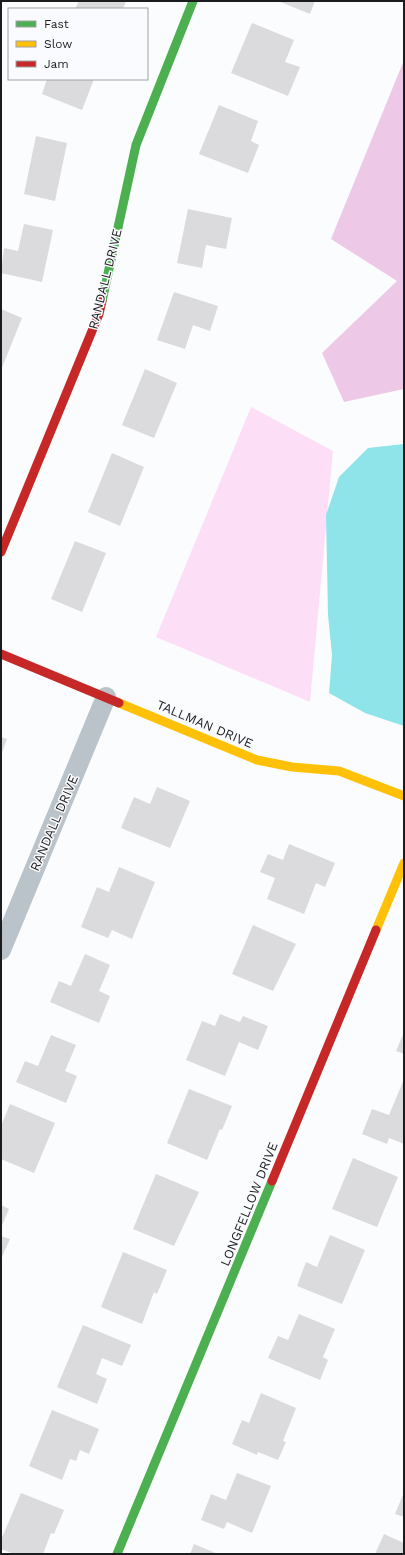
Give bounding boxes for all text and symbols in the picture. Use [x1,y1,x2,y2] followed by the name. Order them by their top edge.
[8,8,148,80] legend
[44,17,69,31] text: Fast
[44,37,72,51] text: Slow
[44,57,69,71] text: Jam
[85,227,125,331] street label: RANDALL DRIVE
[155,697,255,751] street label: TALLMAN DRIVE
[27,773,81,873] street label: RANDALL DRIVE
[217,1140,281,1268] street label: LONGFELLOW DRIVE

